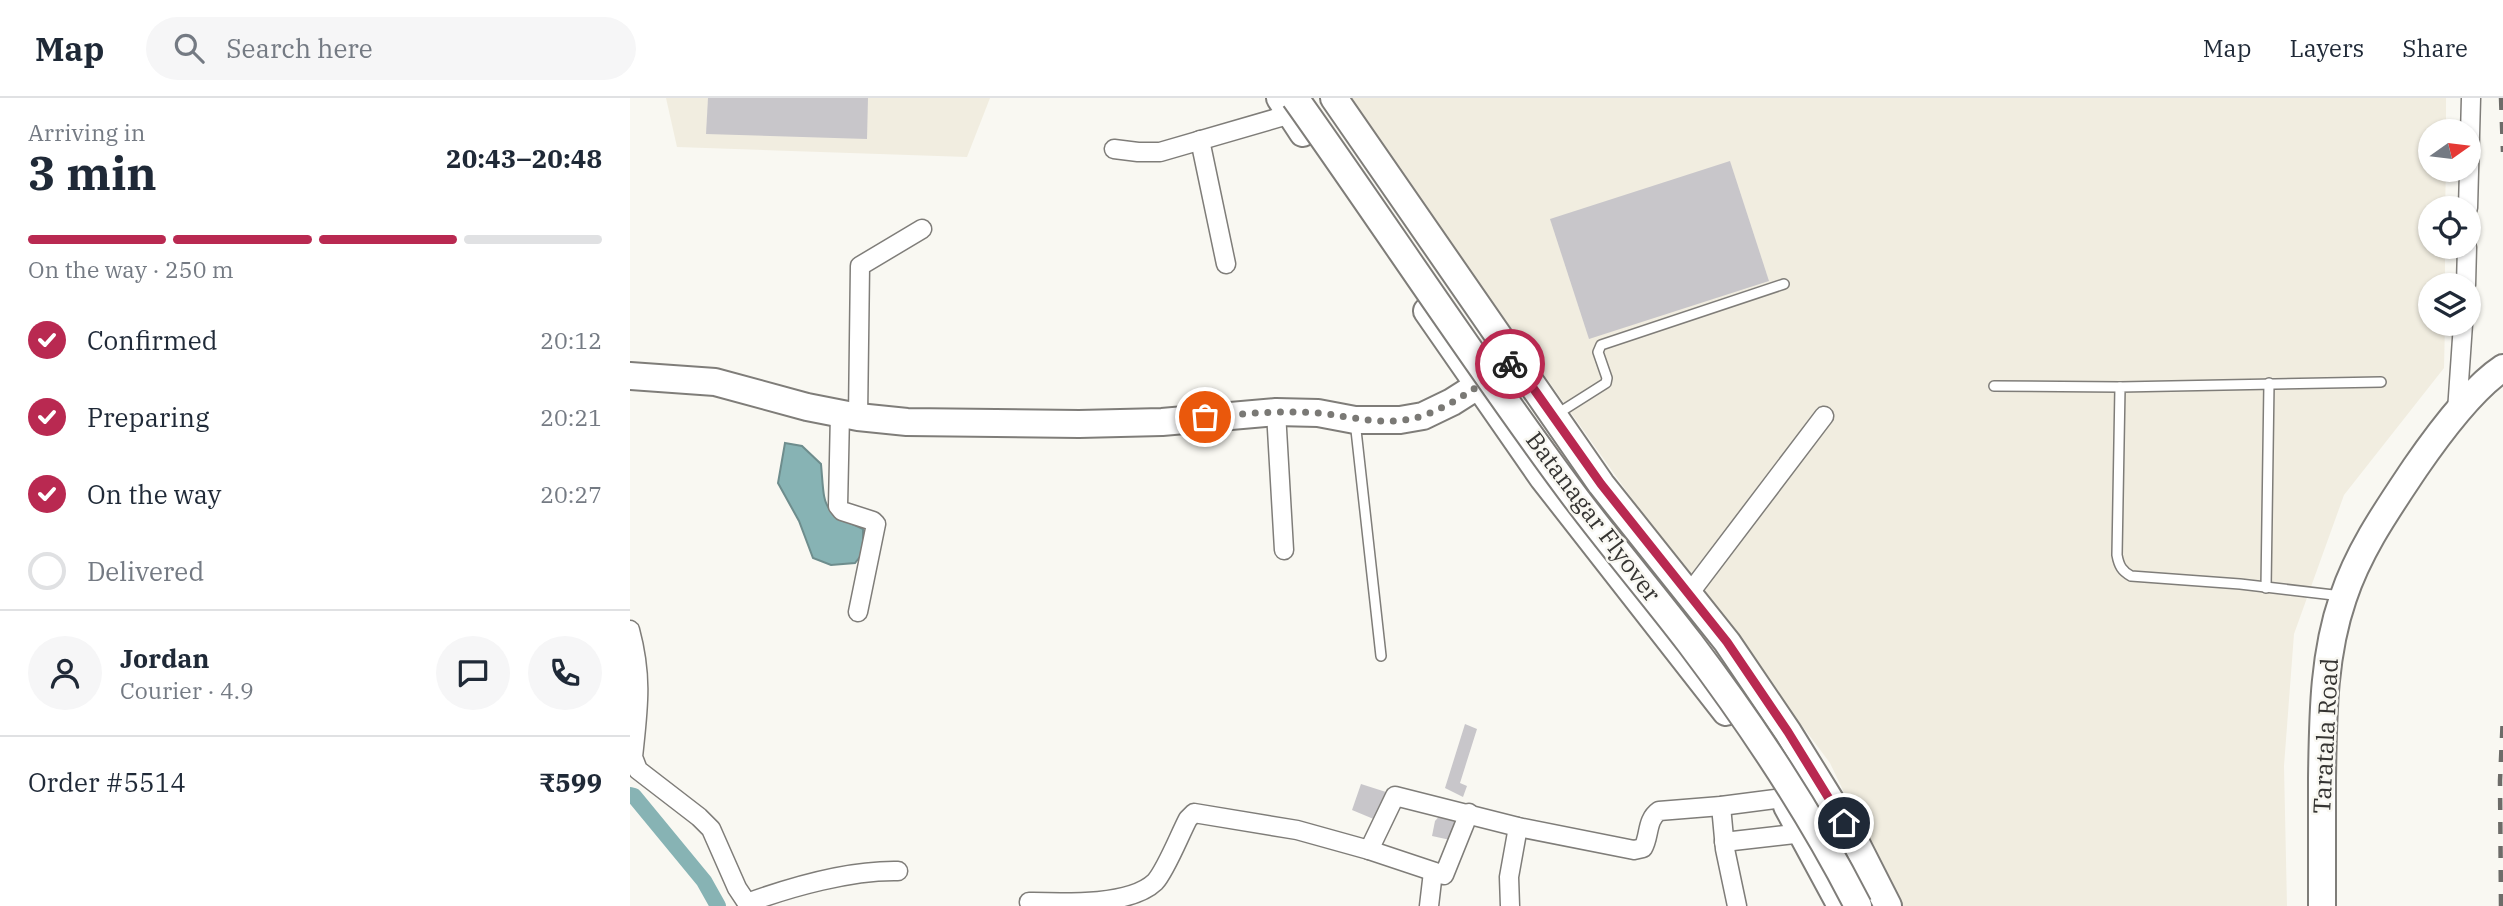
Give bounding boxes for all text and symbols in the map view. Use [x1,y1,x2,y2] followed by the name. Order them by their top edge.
[146,17,636,80] search box
[35,27,104,70] text: Map
[170,29,208,67] icon: search
[226,31,373,65] text: Search here
[2203,32,2251,64] text: Map
[2289,32,2364,64] text: Layers
[2402,32,2468,64] text: Share
[28,117,145,147] text: Arriving in
[2418,119,2482,182] north arrow
[2418,119,2481,336] map controls
[446,141,602,175] text: 20:43–20:48
[28,143,157,203] text: 3 min
[2418,196,2481,259] button: locate
[28,254,234,284] text: On the way · 250 m
[2418,273,2481,336] button: layers
[28,321,66,359] icon: check
[87,323,218,357] text: Confirmed
[540,325,602,355] text: 20:12
[1475,329,1545,399] courier
[1491,345,1529,383] icon: bike
[1175,387,1235,447] pin
[28,398,66,436] icon: check
[1186,398,1224,436] icon: bag
[87,400,209,434] text: Preparing
[540,402,602,432] text: 20:21
[1519,425,1669,608] street label: Batanagar Flyover
[28,475,66,513] icon: check
[87,477,221,511] text: On the way
[540,479,602,509] text: 20:27
[87,554,204,588] text: Delivered
[28,636,102,710] button: person
[436,636,510,710] button: chat
[528,636,602,710] button: phone
[120,641,210,675] text: Jordan
[2305,657,2345,815] street label: Taratala Road
[120,675,254,705] text: Courier · 4.9
[28,765,186,799] text: Order #5514
[539,765,602,799] text: ₹599
[1814,793,1874,853] pin
[1825,804,1863,842] icon: home

